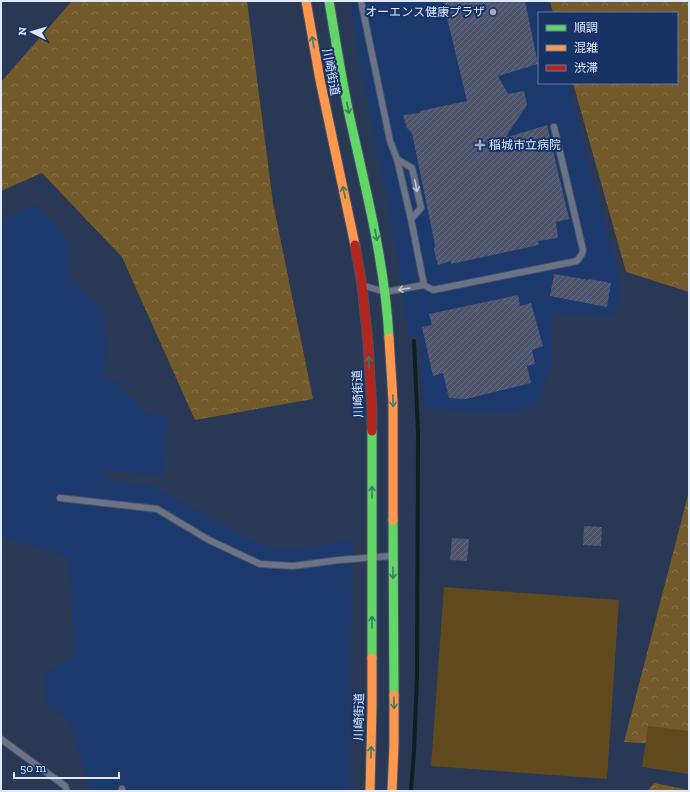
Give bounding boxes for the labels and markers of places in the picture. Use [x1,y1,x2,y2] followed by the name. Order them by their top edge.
[365,5,485,19] place label: オーエンス健康プラザ
[488,7,498,17] marker: オーエンス健康プラザ
[489,138,561,152] place label: 稲城市立病院
[474,139,486,151] marker: 稲城市立病院

